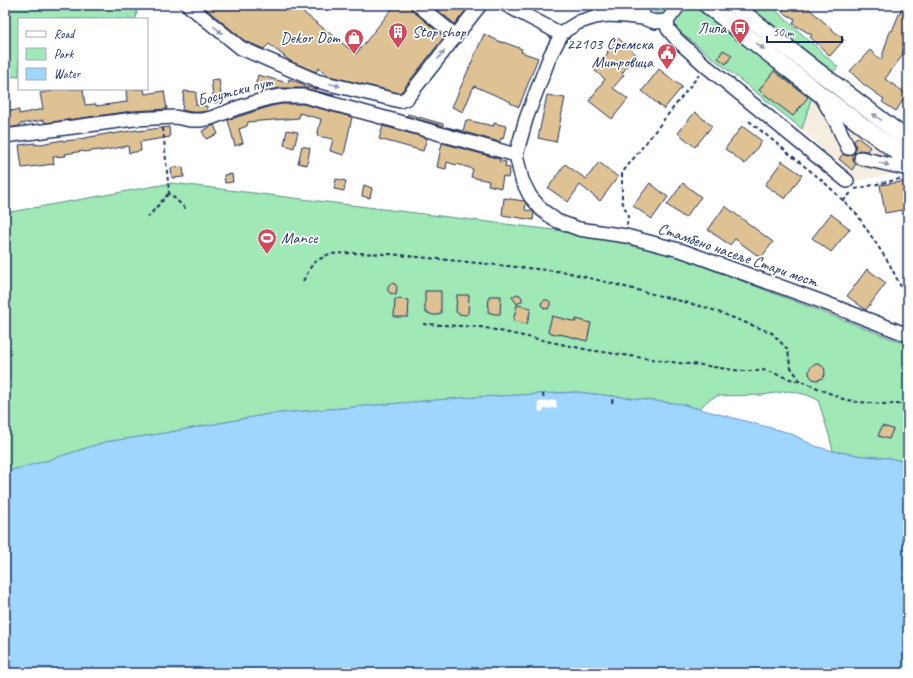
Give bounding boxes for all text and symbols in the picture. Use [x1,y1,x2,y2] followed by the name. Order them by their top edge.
[729,17,751,45] bus stop icon: Липа
[18,18,148,90] legend
[698,18,728,38] place label: Липа
[767,18,842,44] scale bar
[387,21,409,49] building icon: Stop shop
[412,22,466,42] place label: Stop shop
[773,24,795,40] text: 50 m
[213,25,224,34] one-way arrow
[54,26,76,42] text: Road
[343,27,365,55] shop icon: Dekor Dom
[280,28,341,48] place label: Dekor Dom
[567,34,655,72] place label: 22103 Сремска Митровица
[656,42,678,70] public building icon: 22103 Сремска Митровица
[755,42,766,51] one-way arrow
[54,46,75,62] text: Park
[437,50,445,60] one-way arrow
[54,66,82,82] text: Water
[195,71,276,111] street label: Босутски пут
[329,82,341,88] one-way arrow
[872,113,882,121] one-way arrow
[878,161,891,167] one-way arrow
[655,218,822,292] street label: Стамбено насеље Стари мост
[256,227,278,255] sports icon: Mance
[281,228,319,248] place label: Mance

